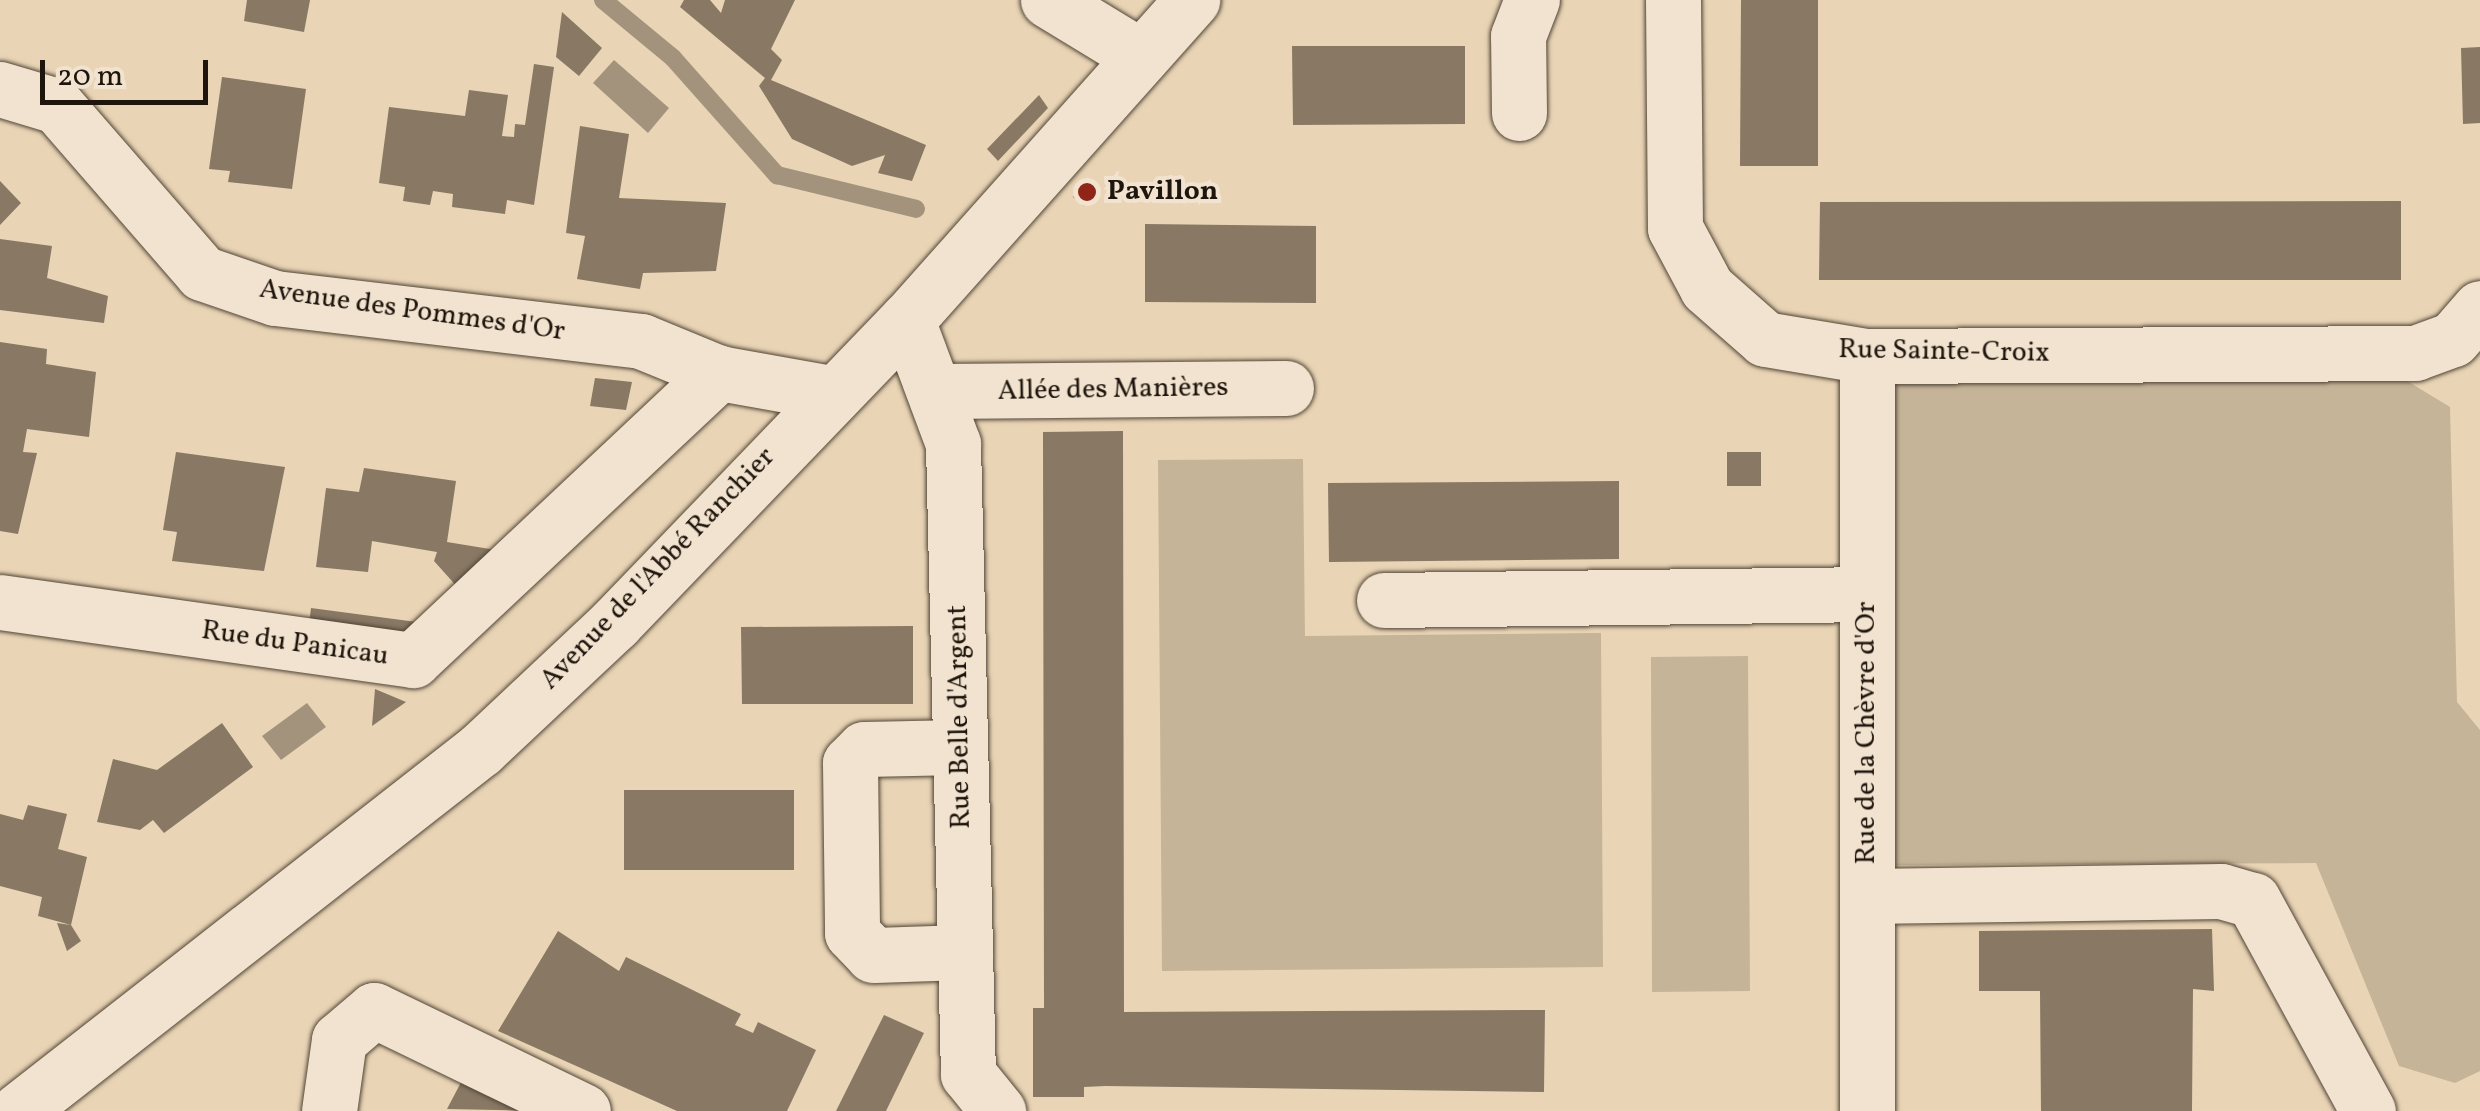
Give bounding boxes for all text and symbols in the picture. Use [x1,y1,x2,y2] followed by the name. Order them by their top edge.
[45,40,212,102] scale bar
[57,56,123,98] text: 20 m
[1107,175,1218,209] place label: Pavillon
[1076,181,1098,203] marker: Pavillon
[257,273,567,349] street label: Avenue des Pommes d'Or
[1838,333,2050,371] street label: Rue Sainte-Croix
[997,371,1229,409] street label: Allée des Manières
[534,441,782,697] street label: Avenue de l'Abbé Ranchier
[1850,601,1884,865] street label: Rue de la Chèvre d'Or
[941,605,979,829] street label: Rue Belle d'Argent
[199,614,391,674] street label: Rue du Panicau

